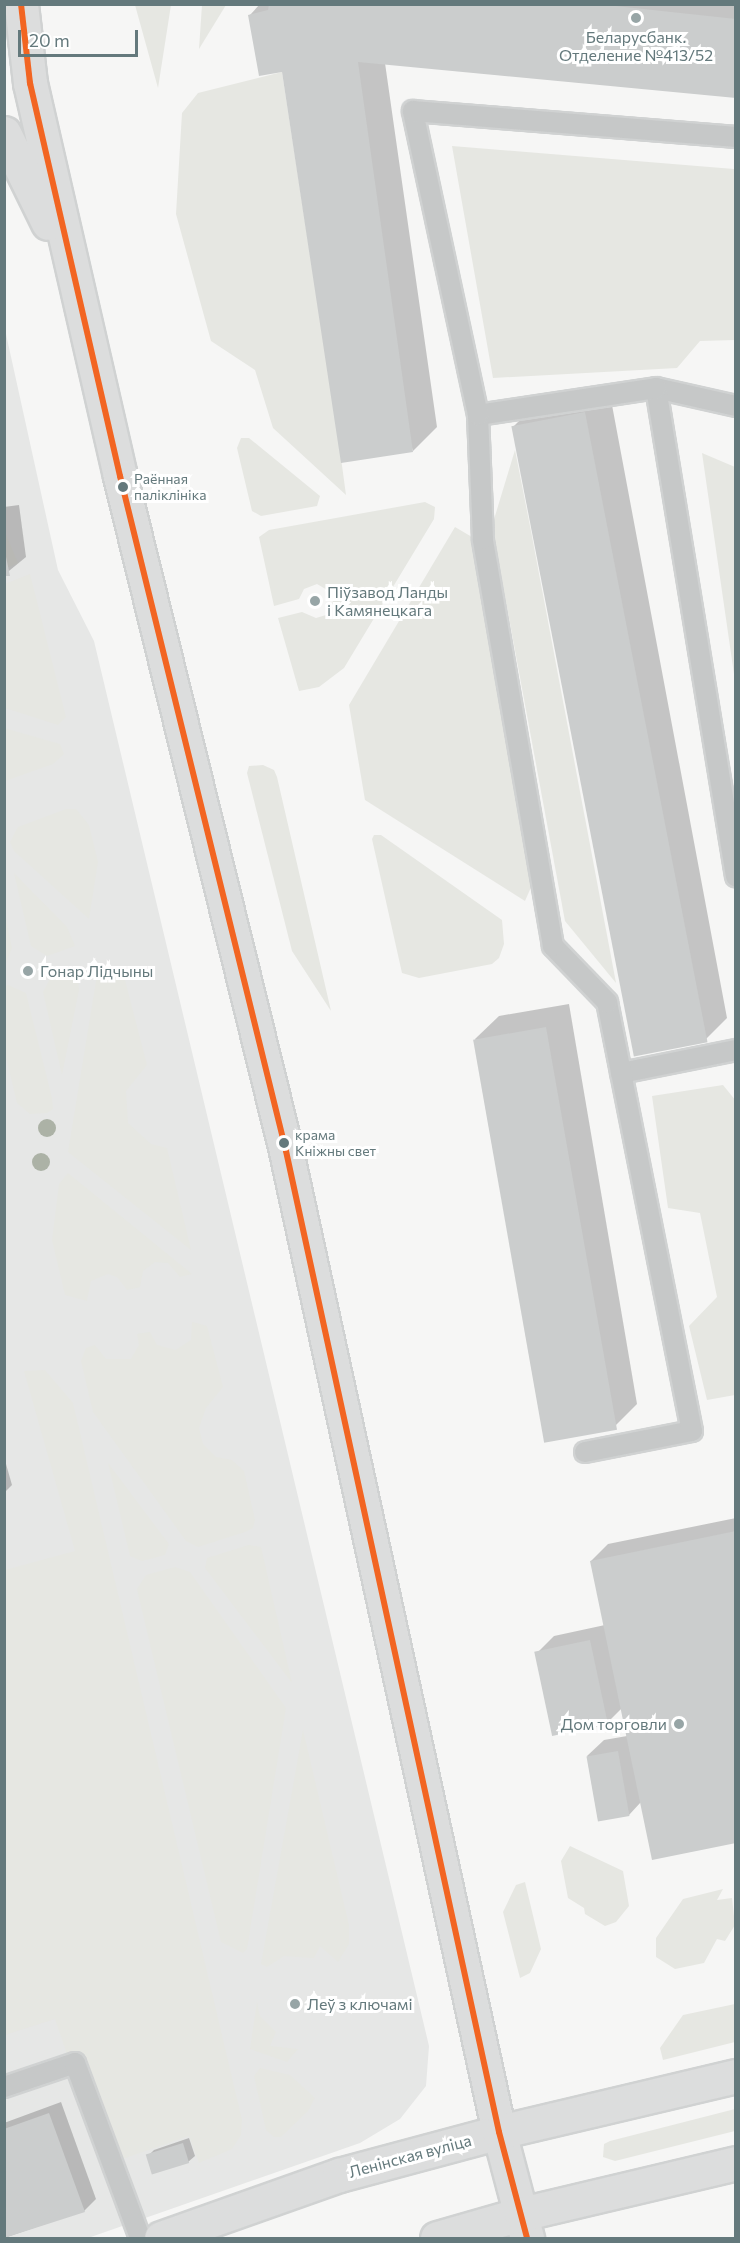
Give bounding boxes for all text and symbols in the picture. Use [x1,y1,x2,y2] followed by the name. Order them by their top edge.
[629,11,643,25] marker: Беларусбанк. Отделение №413/52
[21,18,141,56] scale bar
[559,27,713,65] place label: Беларусбанк. Отделение №413/52
[29,29,70,51] text: 20 m
[134,471,206,503] place label: Раённая паліклініка
[117,481,129,493] marker: Раённая паліклініка
[327,582,448,620] place label: Піўзавод Ланды і Камянецкага
[308,594,322,608] marker: Піўзавод Ланды і Камянецкага
[40,961,153,981] place label: Гонар Лідчыны
[21,964,35,978] marker: Гонар Лідчыны
[295,1127,376,1160] place label: крама Кніжны свет
[278,1137,290,1149] marker: крама Кніжны свет
[561,1714,667,1734] place label: Дом торговли
[672,1717,686,1731] marker: Дом торговли
[307,1994,413,2014] place label: Леў з ключамі
[288,1997,302,2011] marker: Леў з ключамі
[347,2130,473,2182] street label: Ленінская вуліца

